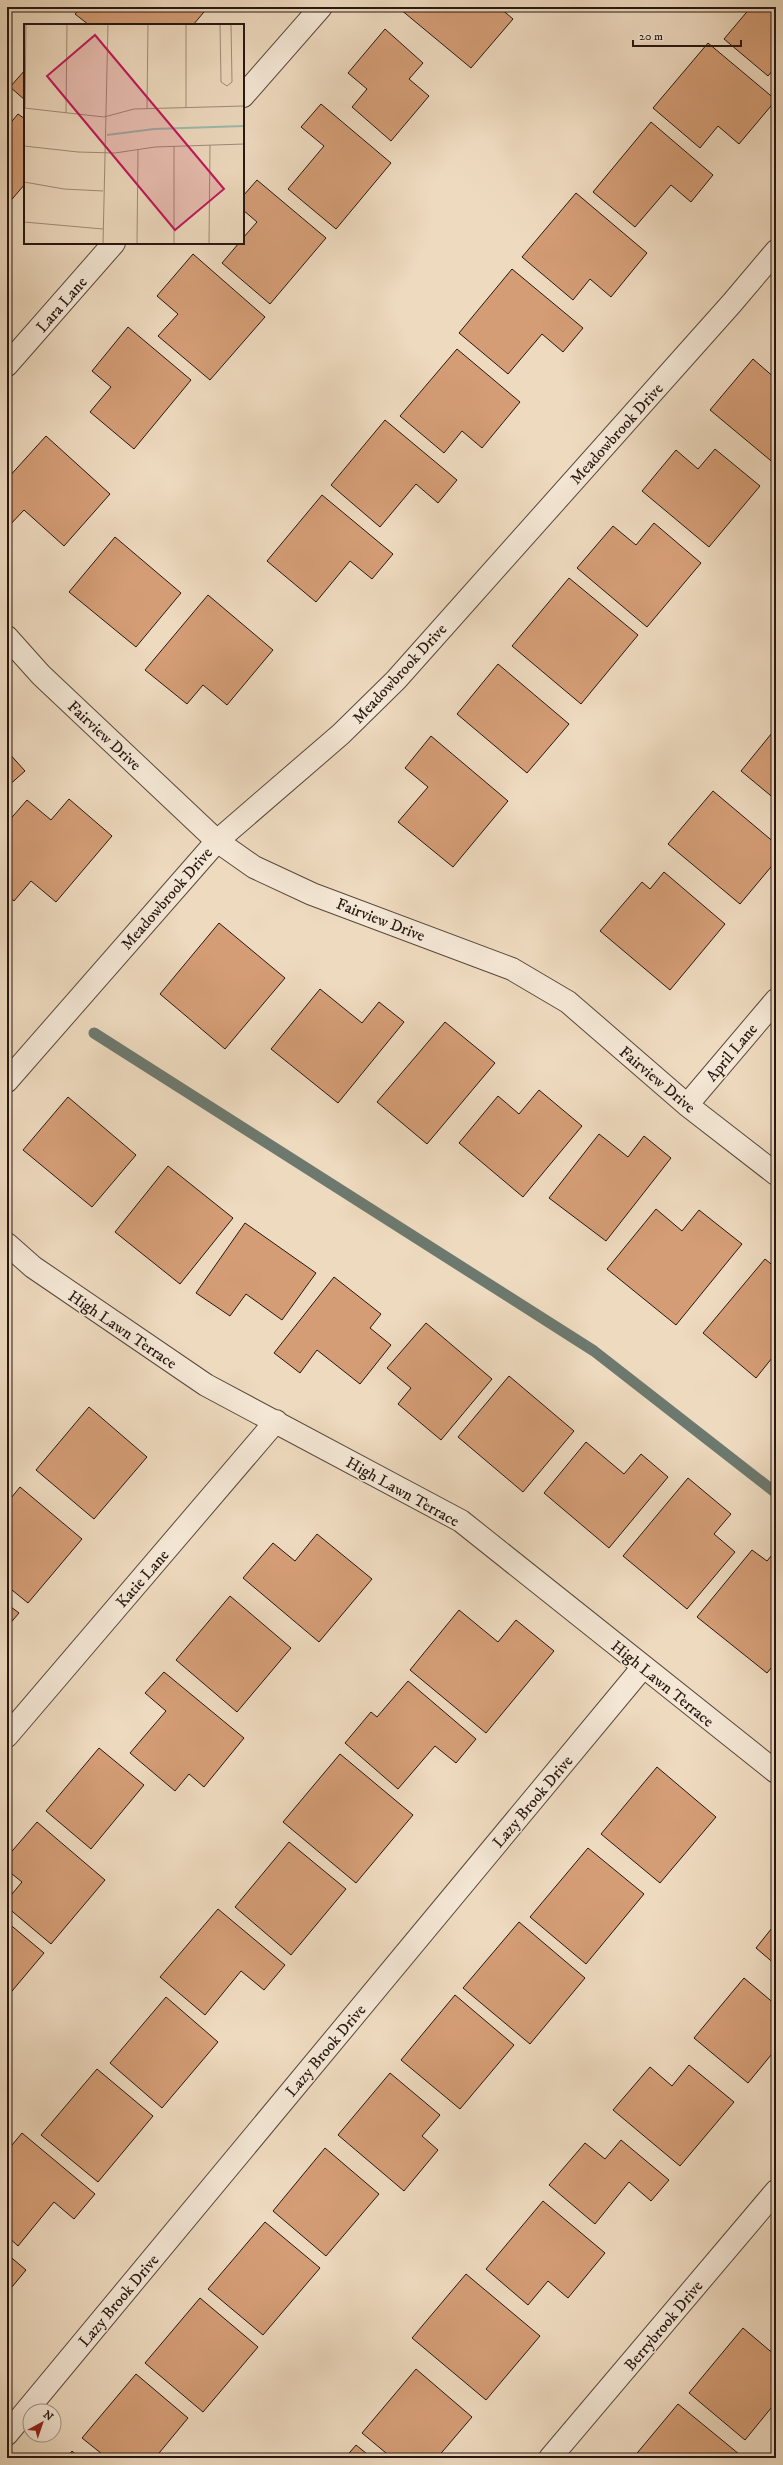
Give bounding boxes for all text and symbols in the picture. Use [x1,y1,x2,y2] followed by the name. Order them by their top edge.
[633,22,741,48] scale bar
[24,24,244,244] inset map
[639,29,663,44] text: 20 m
[32,272,92,337] street label: Lara Lane
[566,379,668,489] street label: Meadowbrook Drive
[348,619,452,728] street label: Meadowbrook Drive
[63,697,146,775] street label: Fairview Drive
[117,843,217,954] street label: Meadowbrook Drive
[333,894,428,946] street label: Fairview Drive
[702,1019,762,1086] street label: April Lane
[615,1042,700,1118] street label: Fairview Drive
[64,1286,181,1374] street label: High Lawn Terrace
[342,1452,463,1532] street label: High Lawn Terrace
[112,1545,174,1612] street label: Katie Lane
[607,1636,718,1732] street label: High Lawn Terrace
[488,1751,578,1852] street label: Lazy Brook Drive
[281,2000,371,2101] street label: Lazy Brook Drive
[74,2250,164,2351] street label: Lazy Brook Drive
[620,2276,708,2375] street label: Berrybrook Drive
[22,2403,62,2443] north arrow
[40,2408,56,2424] text: N

